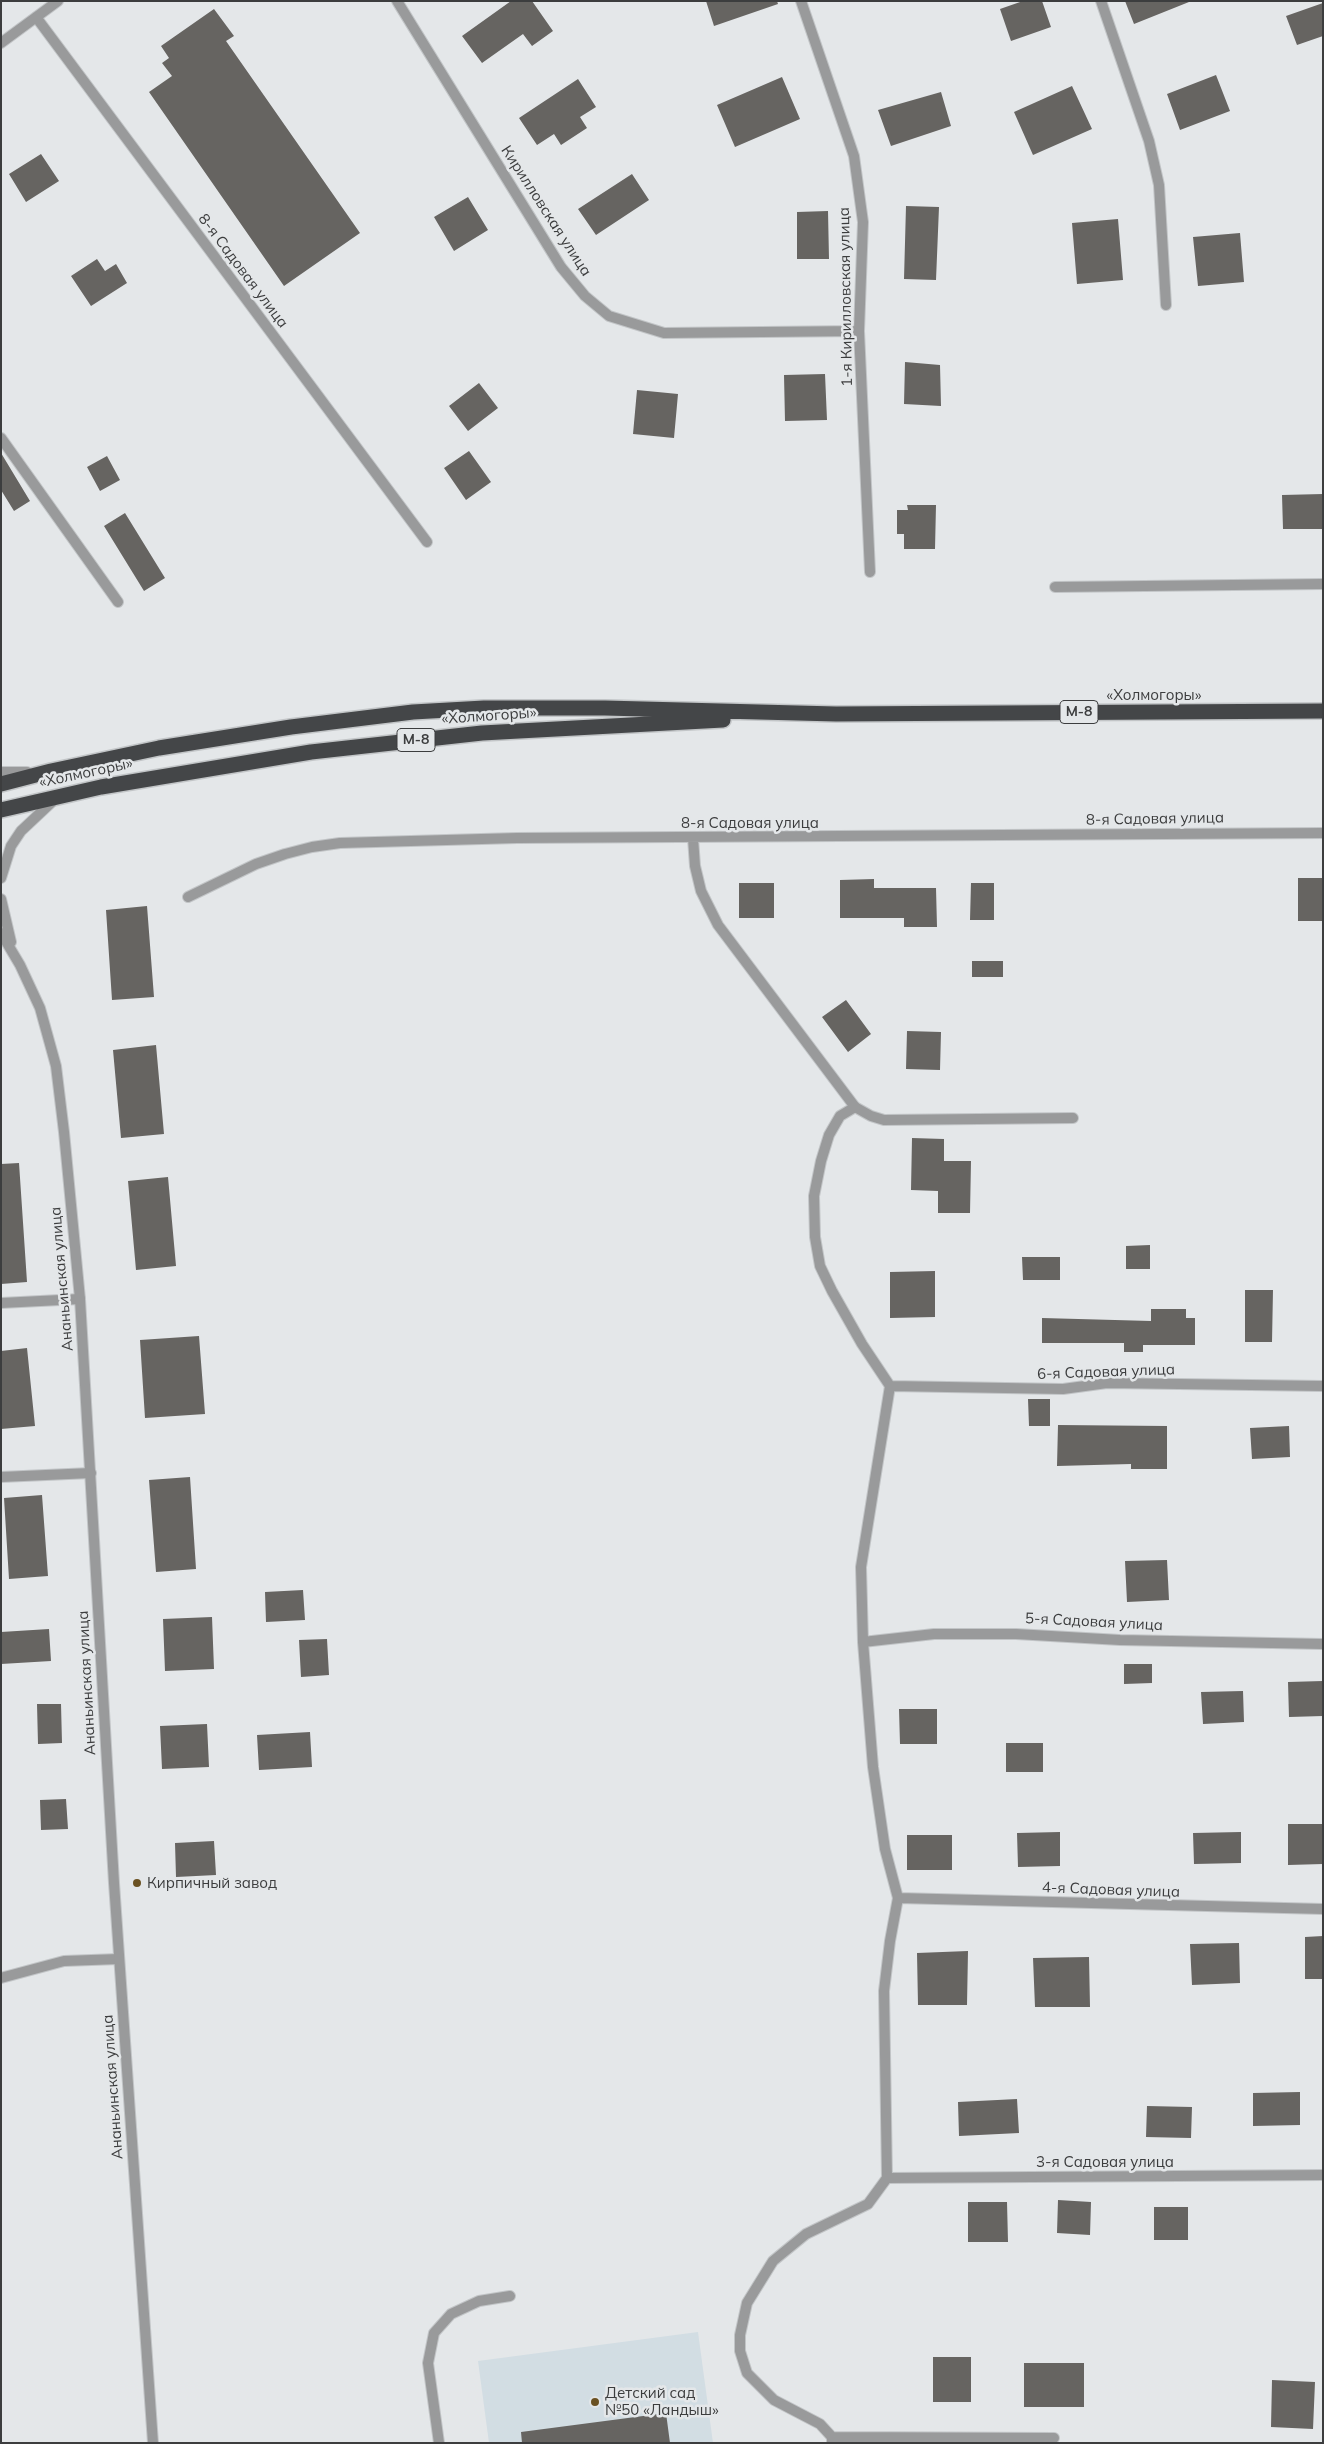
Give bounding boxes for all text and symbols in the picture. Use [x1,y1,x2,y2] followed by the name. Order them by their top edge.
[497,142,595,280] street label: Кирилловская улица
[835,207,857,387] street label: 1-я Кирилловская улица
[194,210,292,332] street label: 8-я Садовая улица
[1107,686,1201,704] street label: «Холмогоры»
[1060,700,1098,724] road number: М-8
[441,704,537,728] street label: «Холмогоры»
[397,728,435,752] road number: М-8
[38,754,134,792] street label: «Холмогоры»
[1086,809,1224,829] street label: 8-я Садовая улица
[681,814,819,832] street label: 8-я Садовая улица
[47,1206,77,1352] street label: Ананьинская улица
[1037,1361,1175,1383] street label: 6-я Садовая улица
[1025,1609,1163,1635] street label: 5-я Садовая улица
[74,1610,100,1756] street label: Ананьинская улица
[147,1874,277,1892] place label: Кирпичный завод
[131,1877,143,1889] marker: Кирпичный завод
[1042,1879,1180,1901] street label: 4-я Садовая улица
[99,2014,127,2160] street label: Ананьинская улица
[1036,2153,1174,2171] street label: 3-я Садовая улица
[605,2384,719,2419] place label: Детский сад №50 «Ландыш»
[589,2396,601,2408] marker: Детский сад №50 «Ландыш»

